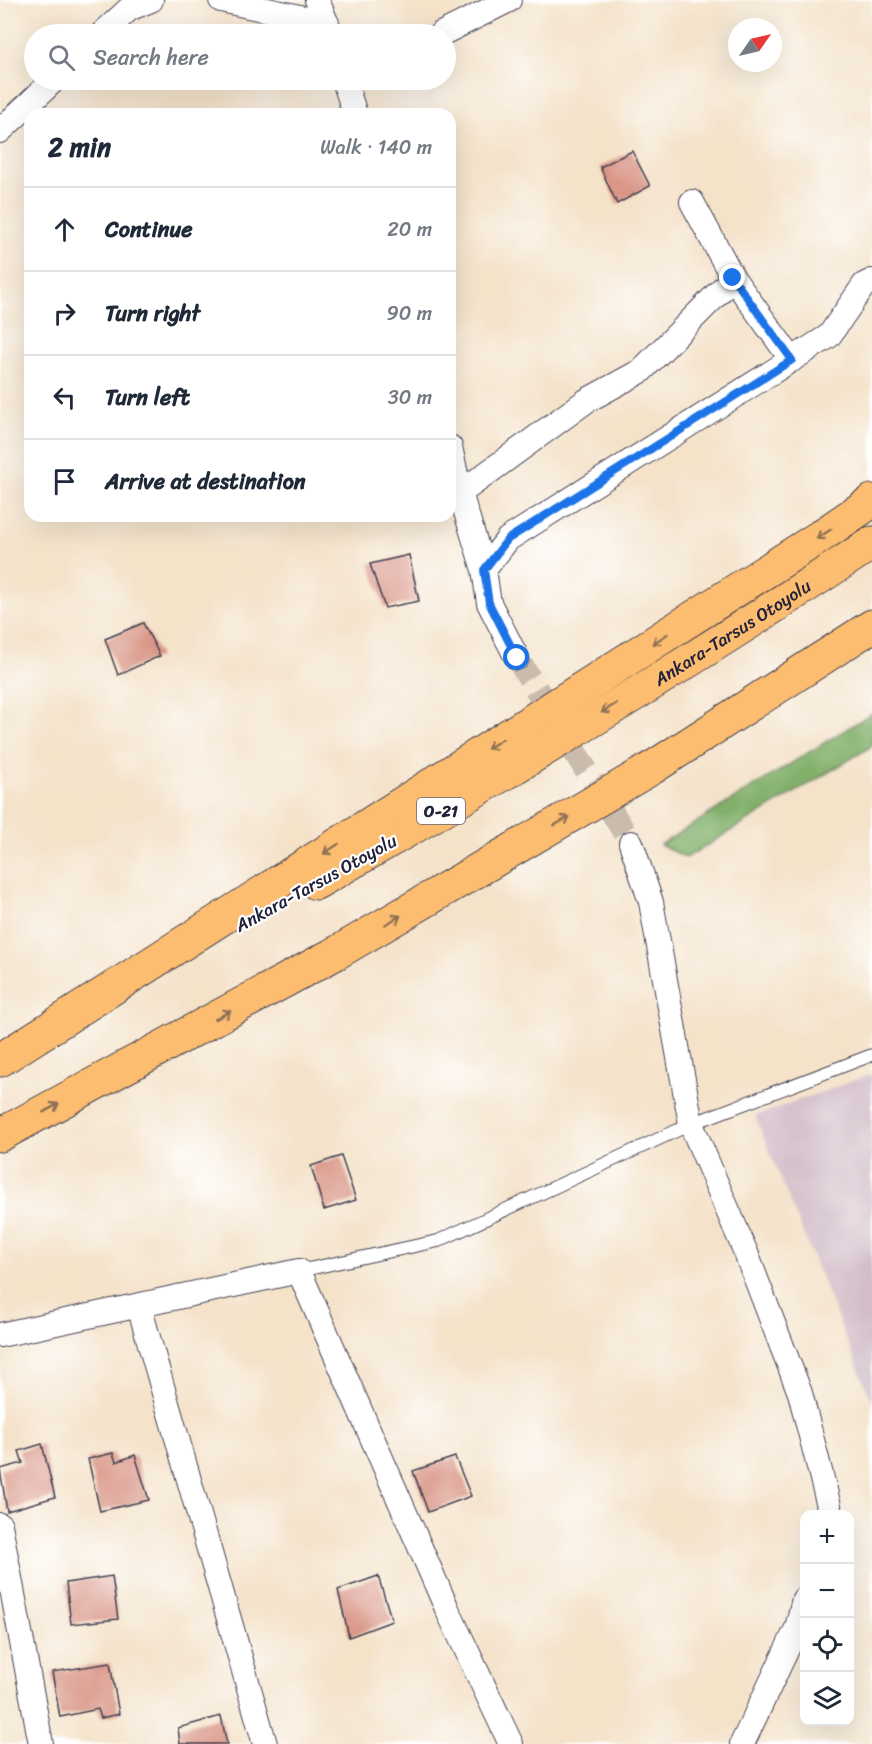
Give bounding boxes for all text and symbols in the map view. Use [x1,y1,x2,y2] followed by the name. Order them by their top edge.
[728,18,782,72] north arrow
[24,24,456,90] search box
[93,38,209,77] text: Search here
[45,41,78,74] icon: search
[48,124,111,170] text: 2 min
[320,130,432,165] text: Walk · 140 m
[105,210,193,249] text: Continue
[387,212,432,247] text: 20 m
[48,213,81,246] icon: ahead
[719,264,745,290] route end
[105,294,200,333] text: Turn right
[387,296,432,331] text: 90 m
[48,297,81,330] icon: right
[105,378,190,417] text: Turn left
[388,380,432,415] text: 30 m
[48,381,81,414] icon: left
[105,462,306,501] text: Arrive at destination
[48,465,81,498] icon: arrive
[816,528,833,540] one-way arrow
[647,570,818,695] street label: Ankara-Tarsus Otoyolu
[652,633,668,645] one-way arrow
[503,644,529,670] route start
[601,702,618,714] one-way arrow
[487,738,504,750] one-way arrow
[417,798,465,824] road number: O-21
[553,815,570,827] one-way arrow
[228,825,403,941] street label: Ankara-Tarsus Otoyolu
[323,843,340,855] one-way arrow
[384,913,401,925] one-way arrow
[214,1009,231,1021] one-way arrow
[42,1102,60,1113] one-way arrow
[800,1510,854,1726] map controls
[800,1510,854,1564] button: +
[800,1564,854,1618] button: −
[800,1618,854,1672] button: locate
[800,1672,854,1726] button: layers

